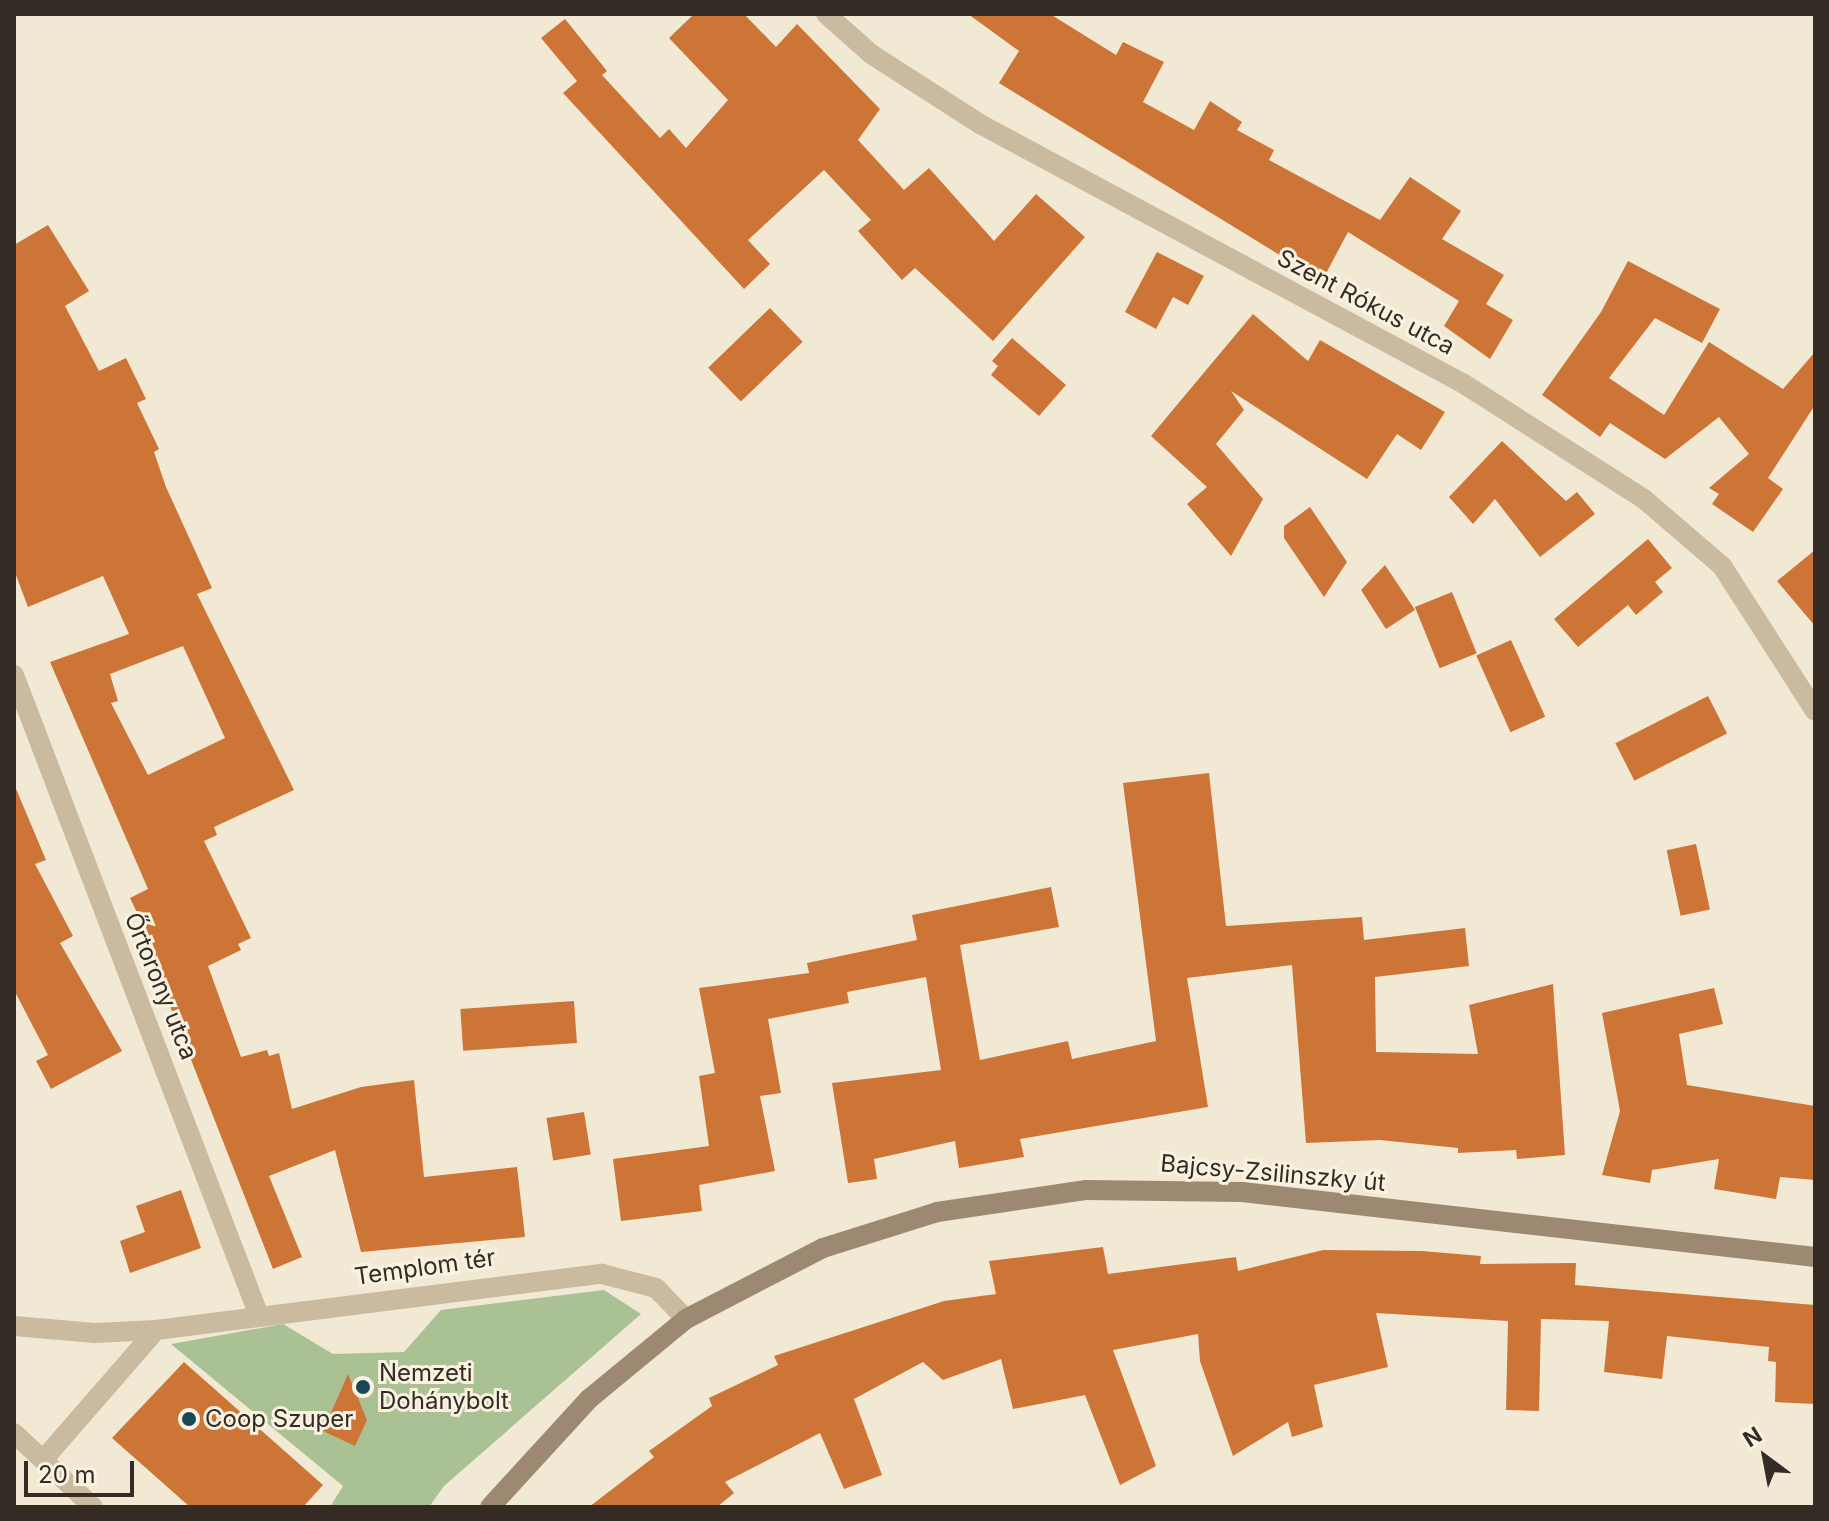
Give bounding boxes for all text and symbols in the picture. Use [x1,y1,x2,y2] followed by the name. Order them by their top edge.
[1272,243,1460,361] street label: Szent Rókus utca
[118,908,204,1064] street label: Őrtorony utca
[1159,1149,1387,1197] street label: Bajcsy-Zsilinszky út
[353,1243,497,1291] street label: Templom tér
[379,1359,509,1415] place label: Nemzeti Dohánybolt
[354,1378,372,1396] marker: Nemzeti Dohánybolt
[205,1405,353,1433] place label: Coop Szuper
[180,1410,198,1428] marker: Coop Szuper
[1725,1417,1805,1497] north arrow
[1738,1421,1766,1452] text: N
[28,1445,138,1495] scale bar
[38,1460,96,1489] text: 20 m

